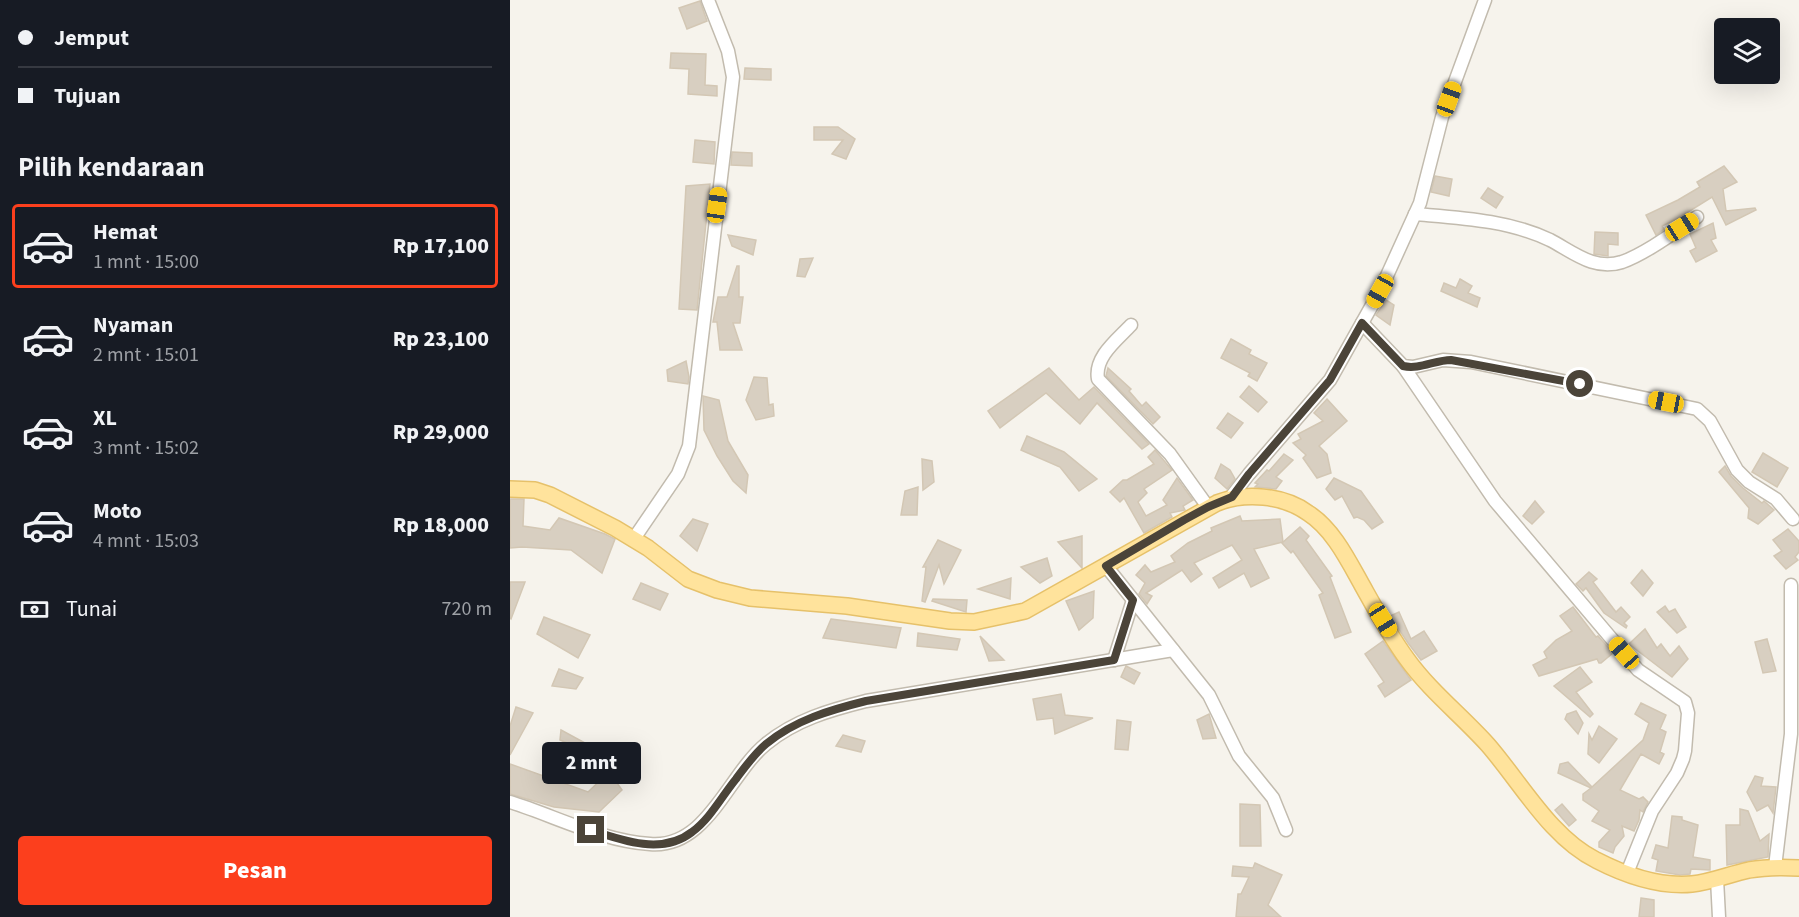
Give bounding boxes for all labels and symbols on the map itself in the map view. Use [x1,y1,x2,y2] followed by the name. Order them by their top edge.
[1434,79,1464,119] car
[706,186,728,224] car
[1662,210,1702,244] car
[1363,271,1397,311] car
[1566,370,1593,397] route start
[1647,390,1685,414] car
[1366,600,1400,640] car
[1605,634,1643,672] car
[542,743,640,785] callout: 2 mnt
[577,816,604,843] route end

